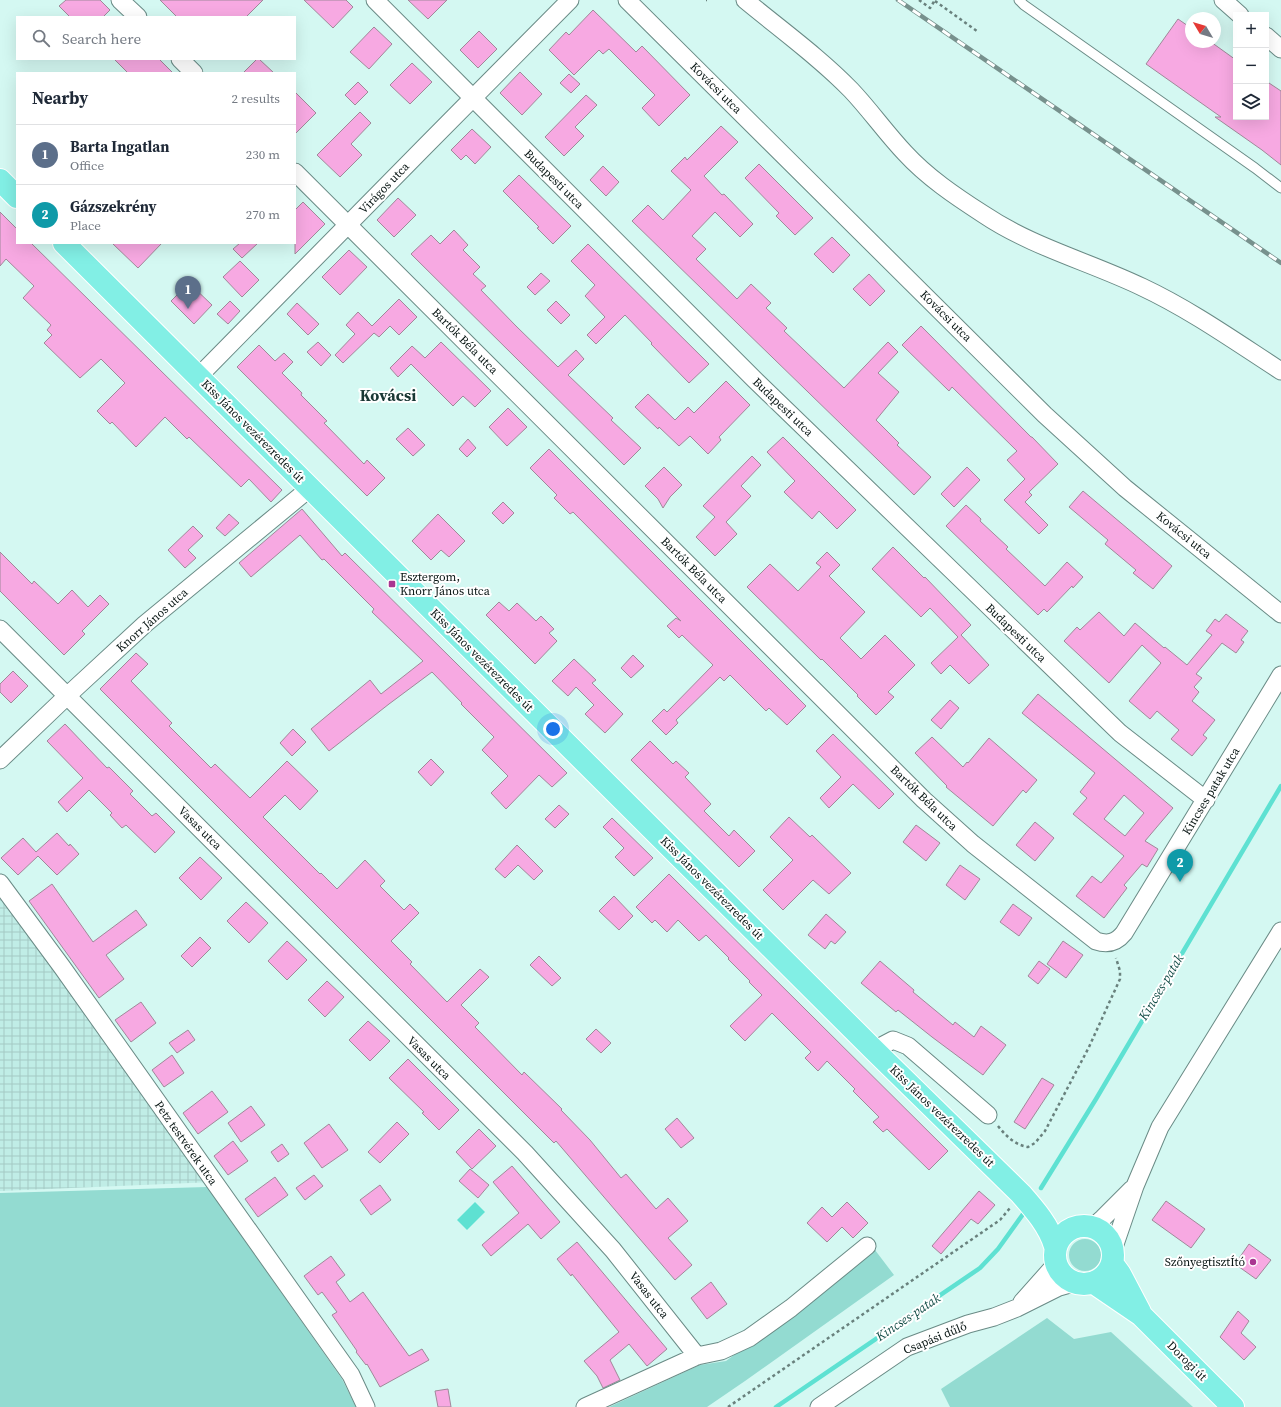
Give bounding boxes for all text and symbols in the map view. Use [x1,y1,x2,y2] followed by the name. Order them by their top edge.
[1185,12,1221,48] north arrow
[1233,12,1269,120] map controls
[1233,12,1269,48] button: +
[16,16,296,60] search box
[30,27,52,49] icon: search
[62,28,141,49] text: Search here
[1233,48,1269,84] button: −
[687,59,746,118] street label: Kovácsi utca
[1233,84,1269,120] button: layers
[32,86,88,110] text: Nearby
[232,90,280,107] text: 2 results
[70,136,169,157] text: Barta Ingatlan
[41,146,49,163] text: 1
[246,146,280,163] text: 230 m
[521,146,588,213] street label: Budapesti utca
[70,157,104,174] text: Office
[355,158,413,217] street label: Virágos utca
[70,196,157,217] text: Gázszekrény
[41,206,49,223] text: 2
[246,206,280,223] text: 270 m
[70,217,101,234] text: Place
[175,276,201,309] pin: 1
[917,287,976,346] street label: Kovácsi utca
[428,304,502,378] street label: Bartók Béla utca
[749,374,817,441] street label: Budapesti utca
[198,376,308,486] street label: Kiss János vezérezredes út
[360,384,416,406] district label: Kovácsi
[1153,508,1216,563] street label: Kovácsi utca
[657,533,731,607] street label: Bartók Béla utca
[400,569,491,599] place label: Esztergom, Knorr János utca
[387,579,397,589] marker: Esztergom, Knorr János utca
[113,584,192,655] street label: Knorr János utca
[982,600,1050,667] street label: Budapesti utca
[427,605,537,715] street label: Kiss János vezérezredes út
[543,719,563,739] your location
[1179,744,1244,838] street label: Kincses patak utca
[887,762,962,835] street label: Bartók Béla utca
[175,803,226,854] street label: Vasas utca
[657,833,767,943] street label: Kiss János vezérezredes út
[1167,849,1193,882] pin: 2
[1134,950,1188,1024] water label: Kincses-patak
[404,1033,455,1084] street label: Vasas utca
[886,1062,998,1170] street label: Kiss János vezérezredes út
[151,1098,222,1189] street label: Petz testvérek utca
[1165,1254,1245,1270] place label: SzőnyegtisztÍtó
[1248,1257,1258,1267] marker: SzőnyegtisztÍtó
[626,1268,673,1322] street label: Vasas utca
[872,1289,944,1345] water label: Kincses-patak
[901,1318,970,1358] street label: Csapási dűlő
[1164,1338,1210,1384] street label: Dorogi út

